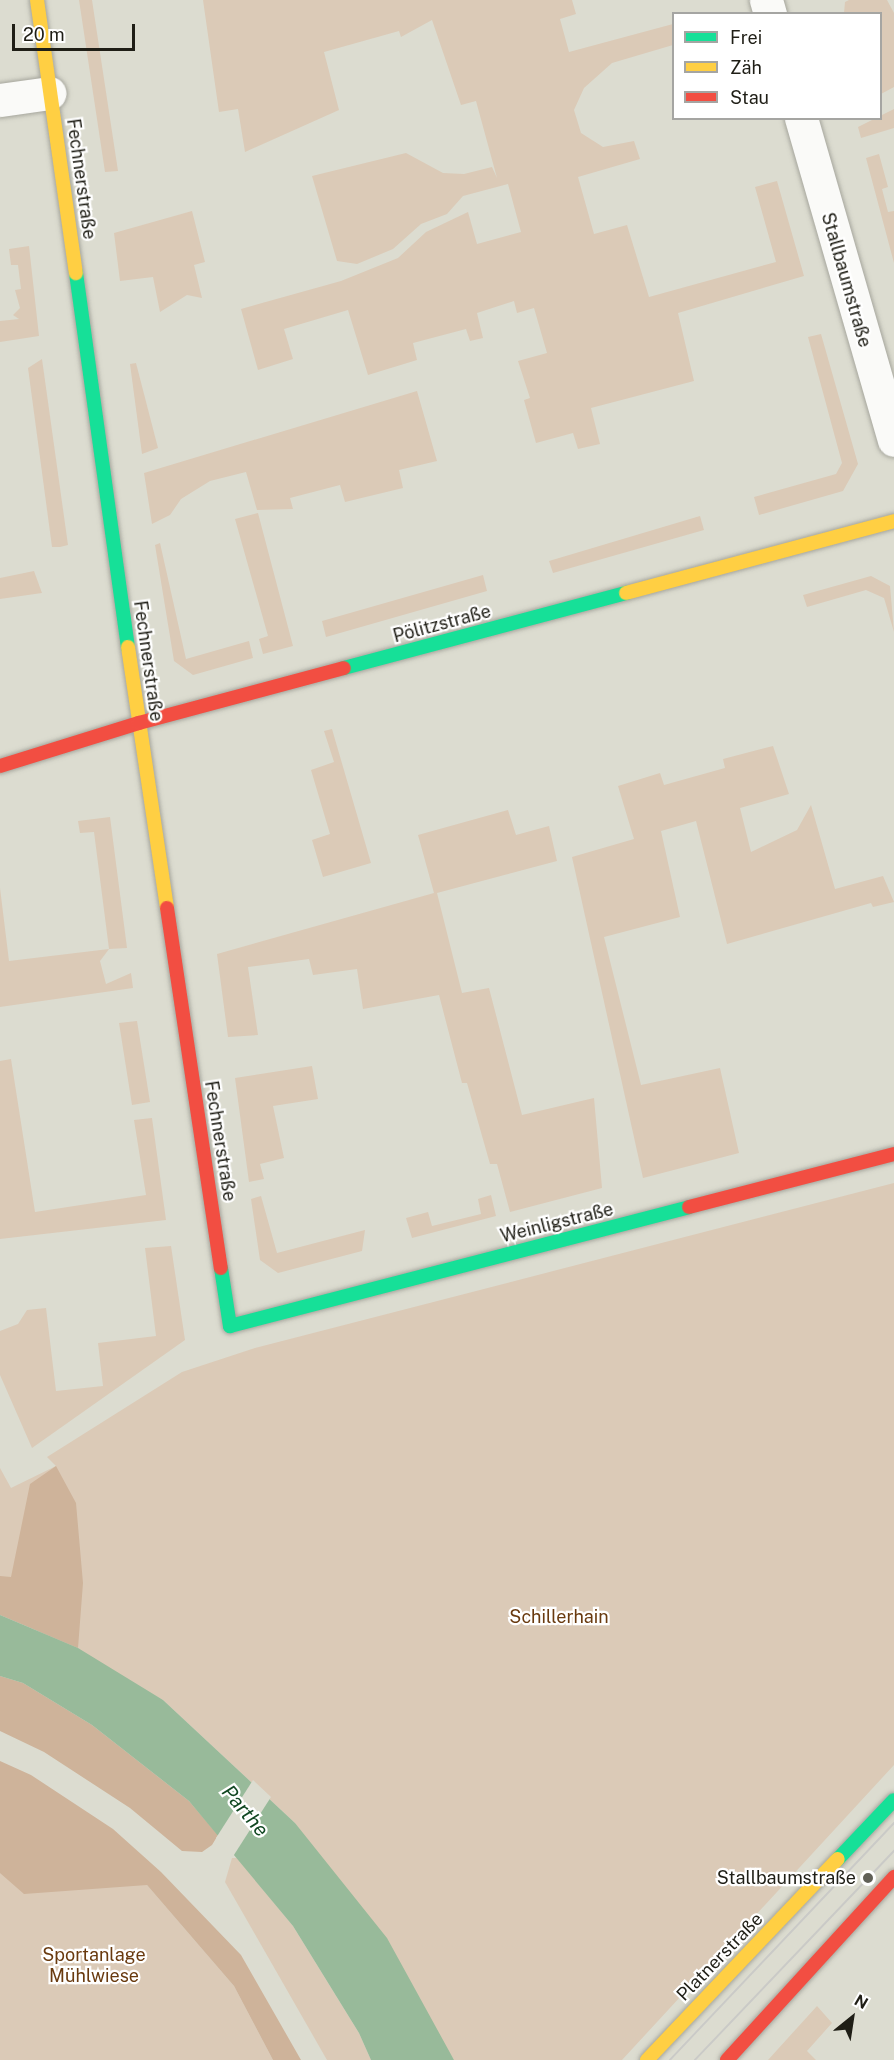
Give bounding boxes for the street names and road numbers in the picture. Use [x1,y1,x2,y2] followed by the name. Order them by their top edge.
[62,117,100,241] street label: Fechnerstraße
[816,210,876,350] street label: Stallbaumstraße
[129,599,167,723] street label: Fechnerstraße
[391,601,493,647] street label: Pölitzstraße
[200,1079,240,1203] street label: Fechnerstraße
[498,1199,616,1247] street label: Weinligstraße
[673,1908,767,2006] street label: Platnerstraße

